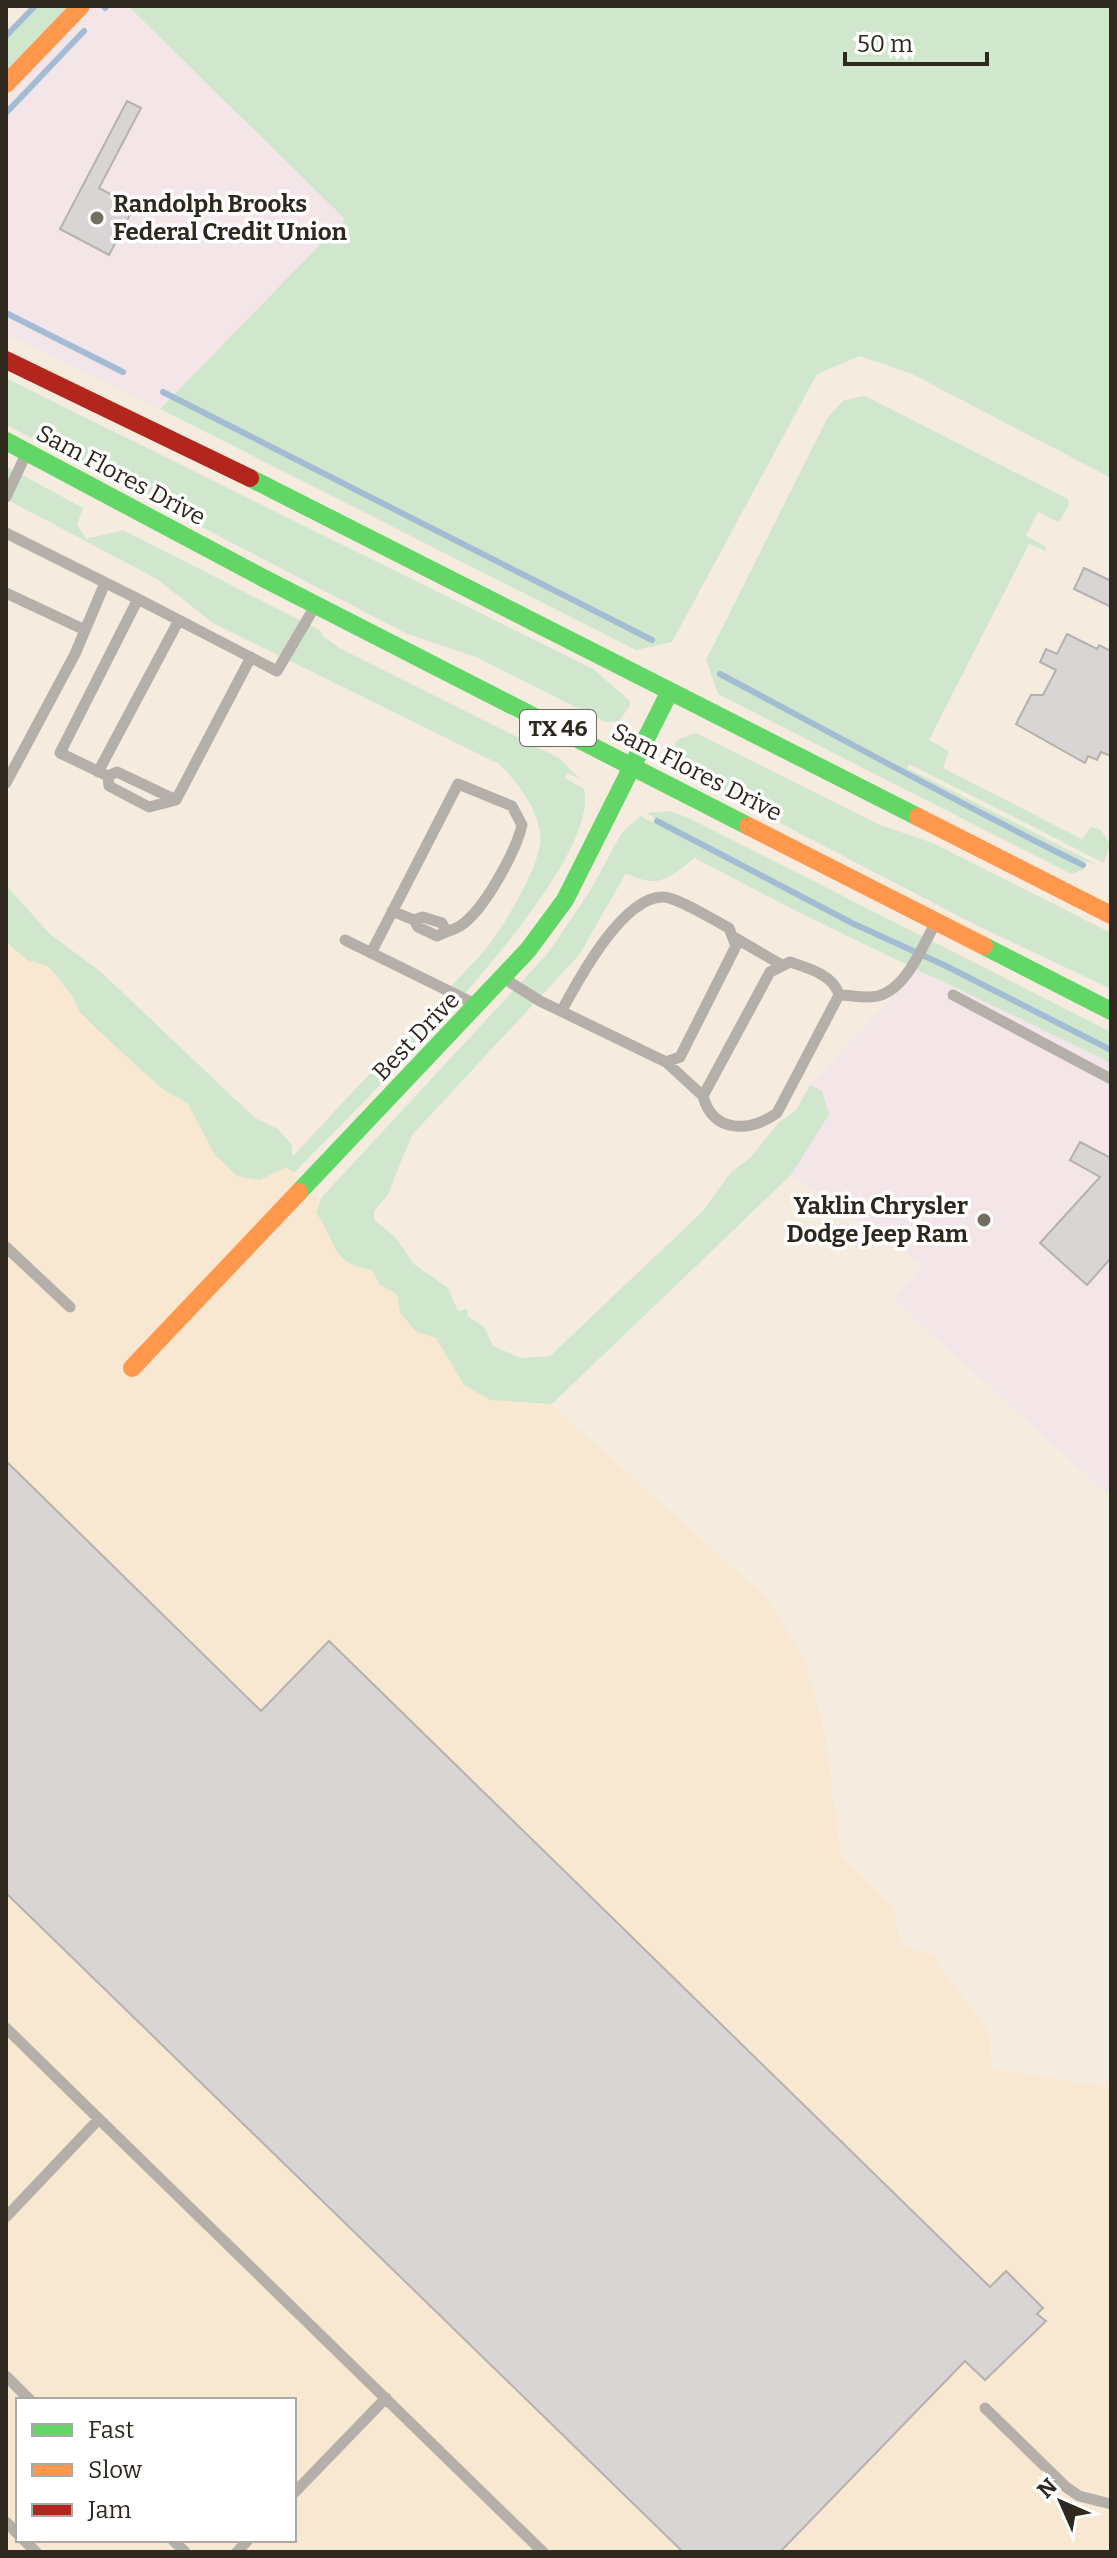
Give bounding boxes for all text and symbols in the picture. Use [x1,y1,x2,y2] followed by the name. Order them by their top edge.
[845,16,987,66] scale bar
[857,30,913,58] text: 50 m
[113,190,348,246] place label: Randolph Brooks Federal Credit Union
[88,209,106,227] marker: Randolph Brooks Federal Credit Union
[32,419,210,531] street label: Sam Flores Drive
[520,710,596,746] road number: TX 46
[607,717,787,827] street label: Sam Flores Drive
[367,986,465,1086] street label: Best Drive
[786,1192,968,1248] place label: Yaklin Chrysler Dodge Jeep Ram
[975,1211,993,1229] marker: Yaklin Chrysler Dodge Jeep Ram
[16,2398,296,2542] legend
[88,2416,134,2444] text: Fast
[88,2456,143,2484] text: Slow
[1021,2462,1101,2542] north arrow
[1032,2473,1063,2504] text: N
[87,2496,132,2524] text: Jam

